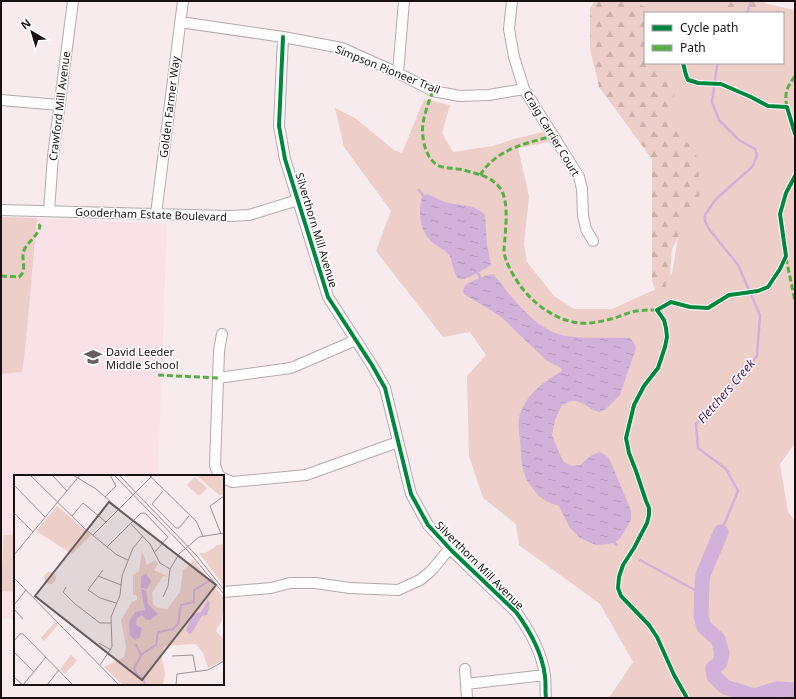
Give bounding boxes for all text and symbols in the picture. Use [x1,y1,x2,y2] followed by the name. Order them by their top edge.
[12,12,52,52] north arrow
[644,12,784,64] legend
[17,15,34,32] text: N
[680,19,738,36] text: Cycle path
[680,39,706,56] text: Path
[333,41,443,97] street label: Simpson Pioneer Trail
[45,50,73,162] street label: Crawford Mill Avenue
[155,55,183,159] street label: Golden Farmer Way
[520,87,584,179] street label: Craig Carrier Court
[292,171,342,289] street label: Silverthorn Mill Avenue
[75,204,227,224] street label: Gooderham Estate Boulevard
[106,344,179,372] place label: David Leeder Middle School
[83,347,103,367] school or university icon: David Leeder Middle School
[693,355,759,427] water label: Fletchers Creek
[14,475,224,685] inset map
[432,517,528,613] street label: Silverthorn Mill Avenue

